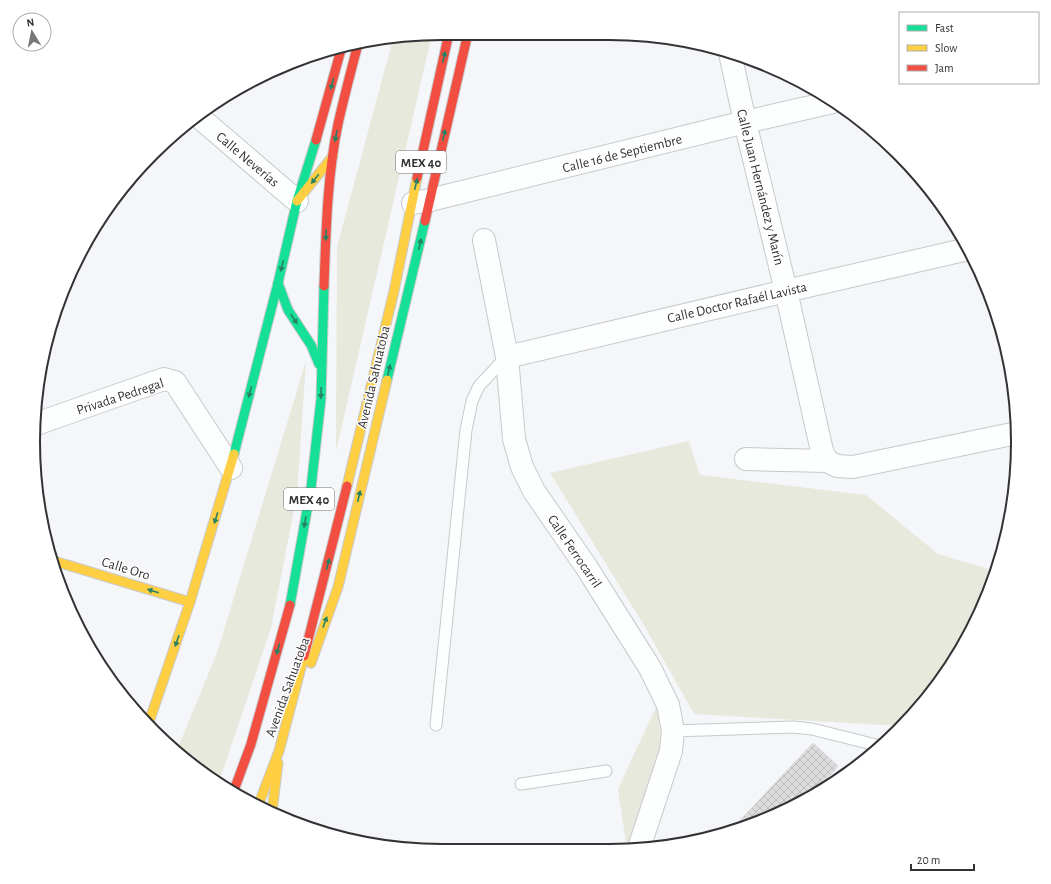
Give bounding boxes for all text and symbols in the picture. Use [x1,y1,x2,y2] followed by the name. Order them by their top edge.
[12,12,52,52] north arrow
[899,12,1039,84] legend
[26,17,35,29] text: N
[935,22,954,34] text: Fast
[935,42,957,54] text: Slow
[441,51,447,63] one-way arrow
[935,62,954,74] text: Jam
[329,78,335,90] one-way arrow
[734,108,786,267] street label: Calle Juan Hernández y Marín
[441,129,447,141] one-way arrow
[213,130,281,190] street label: Calle Neverías
[333,130,339,143] one-way arrow
[561,132,683,176] street label: Calle 16 de Septiembre
[396,151,446,173] road number: MEX 40
[311,173,319,184] one-way arrow
[413,178,419,190] one-way arrow
[323,229,329,242] one-way arrow
[417,237,423,250] one-way arrow
[279,260,285,272] one-way arrow
[666,280,809,326] street label: Calle Doctor Rafaél Lavista
[291,313,298,325] one-way arrow
[355,324,393,430] street label: Avenida Sahuatoba
[387,364,393,376] one-way arrow
[75,376,166,418] street label: Privada Pedregal
[247,386,253,398] one-way arrow
[318,387,324,400] one-way arrow
[284,488,334,510] road number: MEX 40
[357,490,363,503] one-way arrow
[213,512,219,524] one-way arrow
[545,512,604,591] street label: Calle Ferrocarril
[302,516,308,528] one-way arrow
[100,555,152,583] street label: Calle Oro
[325,558,331,570] one-way arrow
[146,588,158,594] one-way arrow
[323,615,329,627] one-way arrow
[263,635,313,739] street label: Avenida Sahuatoba
[173,636,179,648] one-way arrow
[275,643,281,655] one-way arrow
[911,846,974,872] scale bar
[917,854,940,866] text: 20 m

